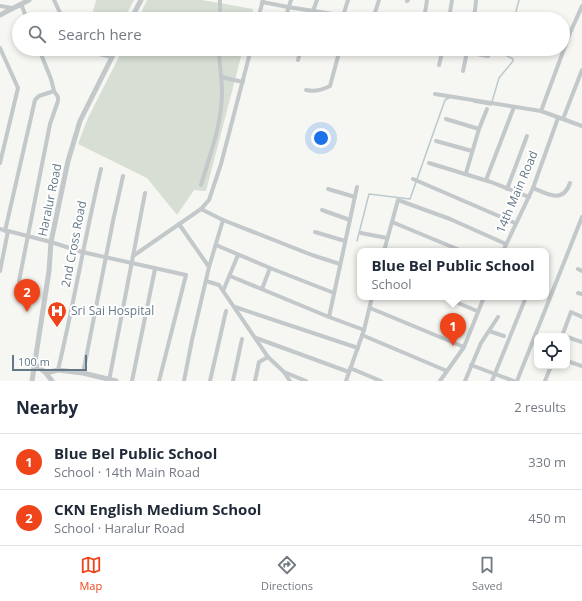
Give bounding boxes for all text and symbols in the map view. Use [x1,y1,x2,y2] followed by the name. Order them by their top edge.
[12,12,570,56] search box
[26,23,48,45] icon: search
[58,24,142,44] text: Search here
[311,128,331,148] your location
[492,148,542,236] street label: 14th Main Road
[33,162,66,238] street label: Haralur Road
[57,199,90,289] street label: 2nd Cross Road
[357,248,549,300] popup
[371,255,535,275] text: Blue Bel Public School
[371,275,412,293] text: School
[14,279,40,312] pin: 2
[46,300,68,328] hospital icon: Sri Sai Hospital
[71,302,154,319] place label: Sri Sai Hospital
[440,313,466,346] pin: 1
[534,333,570,369] map controls
[534,333,570,369] button: locate
[12,353,87,372] scale bar
[18,354,50,369] text: 100 m
[16,396,78,419] text: Nearby
[514,398,566,416] text: 2 results
[54,443,217,463] text: Blue Bel Public School
[25,453,33,471] text: 1
[528,453,566,471] text: 330 m
[54,463,200,481] text: School · 14th Main Road
[54,499,261,519] text: CKN English Medium School
[25,509,33,527] text: 2
[528,509,566,527] text: 450 m
[54,519,185,537] text: School · Haralur Road
[79,554,102,593] tab: Map
[261,554,313,593] tab: Directions
[472,554,503,593] tab: Saved

